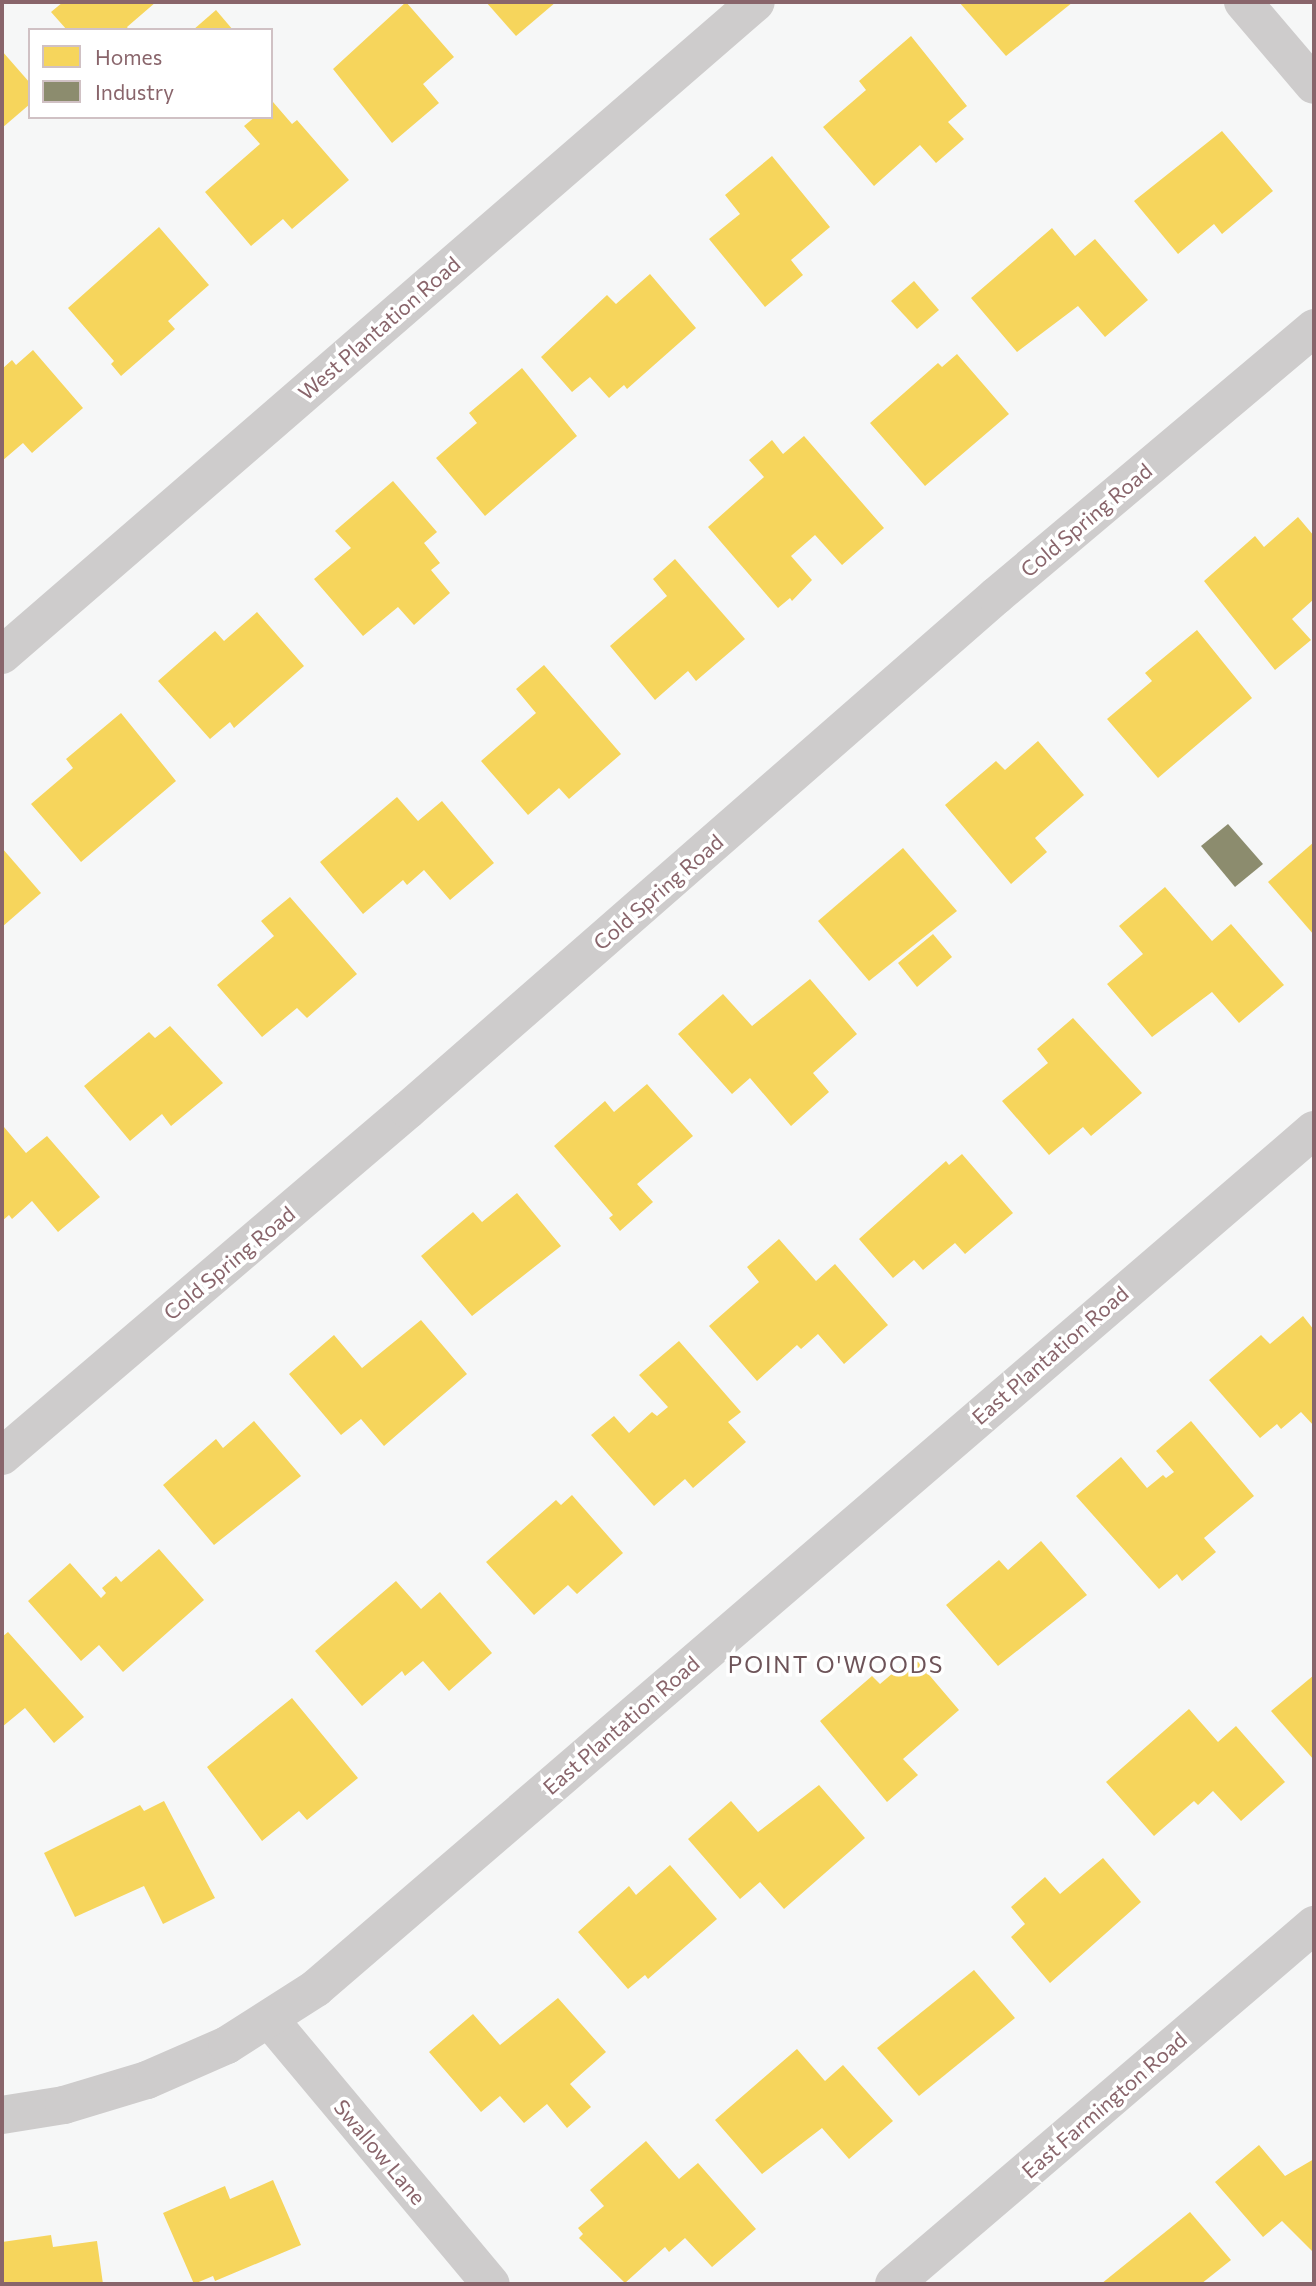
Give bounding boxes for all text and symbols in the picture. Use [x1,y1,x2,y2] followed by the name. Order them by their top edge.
[28,28,273,119] legend
[95,44,162,69] text: Homes
[95,79,174,104] text: Industry
[293,251,465,405] street label: West Plantation Road
[1015,458,1157,582] street label: Cold Spring Road
[588,829,728,955] street label: Cold Spring Road
[158,1201,300,1325] street label: Cold Spring Road
[967,1280,1133,1430] street label: East Plantation Road
[538,1650,704,1800] street label: East Plantation Road
[729,1650,943,1678] district label: POINT O'WOODS
[1017,2027,1191,2183] street label: East Farmington Road
[329,2094,431,2210] street label: Swallow Lane

